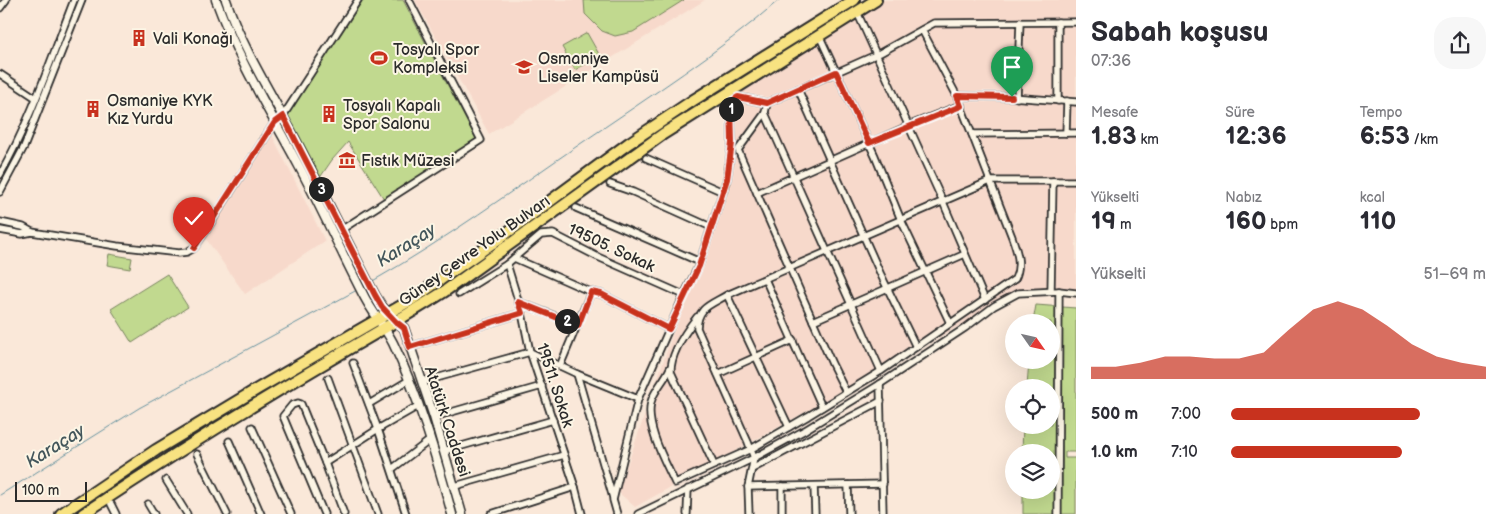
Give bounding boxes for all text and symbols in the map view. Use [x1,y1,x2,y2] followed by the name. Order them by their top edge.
[1091,16,1269,49] text: Sabah koşusu
[1434,17,1486,69] button: share
[129,28,149,48] building icon: Vali Konağı
[153,30,233,49] place label: Vali Konağı
[393,41,479,78] place label: Tosyalı Spor Kompleksi
[991,46,1033,97] pin
[369,48,389,68] sports icon: Tosyalı Spor Kompleksi
[538,50,659,87] place label: Osmaniye Liseler Kampüsü
[1091,52,1131,71] text: 07:36
[998,53,1026,81] icon: arrive
[514,57,534,77] school or university icon: Osmaniye Liseler Kampüsü
[107,92,213,129] place label: Osmaniye KYK Kız Yurdu
[718,96,744,122] pin: 1
[343,97,441,134] place label: Tosyalı Kapalı Spor Salonu
[83,99,103,119] building icon: Osmaniye KYK Kız Yurdu
[729,101,734,118] text: 1
[319,104,339,124] building icon: Tosyalı Kapalı Spor Salonu
[1091,104,1138,121] text: Mesafe
[1225,104,1255,121] text: Süre
[1360,104,1403,121] text: Tempo
[1091,121,1137,152] text: 1.83
[1225,121,1287,152] text: 12:36
[1360,121,1410,152] text: 6:53
[1137,131,1159,148] text: km
[1410,131,1438,148] text: /km
[337,150,357,170] museum icon: Fıstık Müzesi
[361,152,455,171] place label: Fıstık Müzesi
[308,176,334,202] pin: 3
[317,181,326,198] text: 3
[1091,189,1139,206] text: Yükselti
[1225,189,1262,206] text: Nabız
[1360,189,1385,206] text: kcal
[396,192,554,311] street label: Güney Çevre Yolu Bulvarı
[173,197,215,248] pin
[180,204,208,232] icon: check
[1091,206,1116,237] text: 19
[1225,206,1267,237] text: 160
[1360,206,1396,237] text: 110
[1116,216,1132,233] text: m
[1267,216,1298,233] text: bpm
[373,219,441,272] water label: Karaçay
[565,220,658,277] street label: 19505. Sokak
[1091,265,1146,284] text: Yükselti
[1424,265,1486,284] text: 51–69 m
[554,308,580,334] pin: 2
[563,313,572,330] text: 2
[1005,314,1060,369] north arrow
[1005,314,1060,499] map controls
[532,341,577,430] street label: 19511. Sokak
[420,364,473,479] street label: Atatürk Caddesi
[1005,379,1060,434] button: locate
[1091,405,1138,424] text: 500 m
[1171,405,1201,424] text: 7:00
[22,420,90,473] water label: Karaçay
[1091,443,1138,462] text: 1.0 km
[1171,443,1198,462] text: 7:10
[1005,444,1060,499] button: layers
[15,479,88,502] scale bar
[22,482,59,499] text: 100 m

